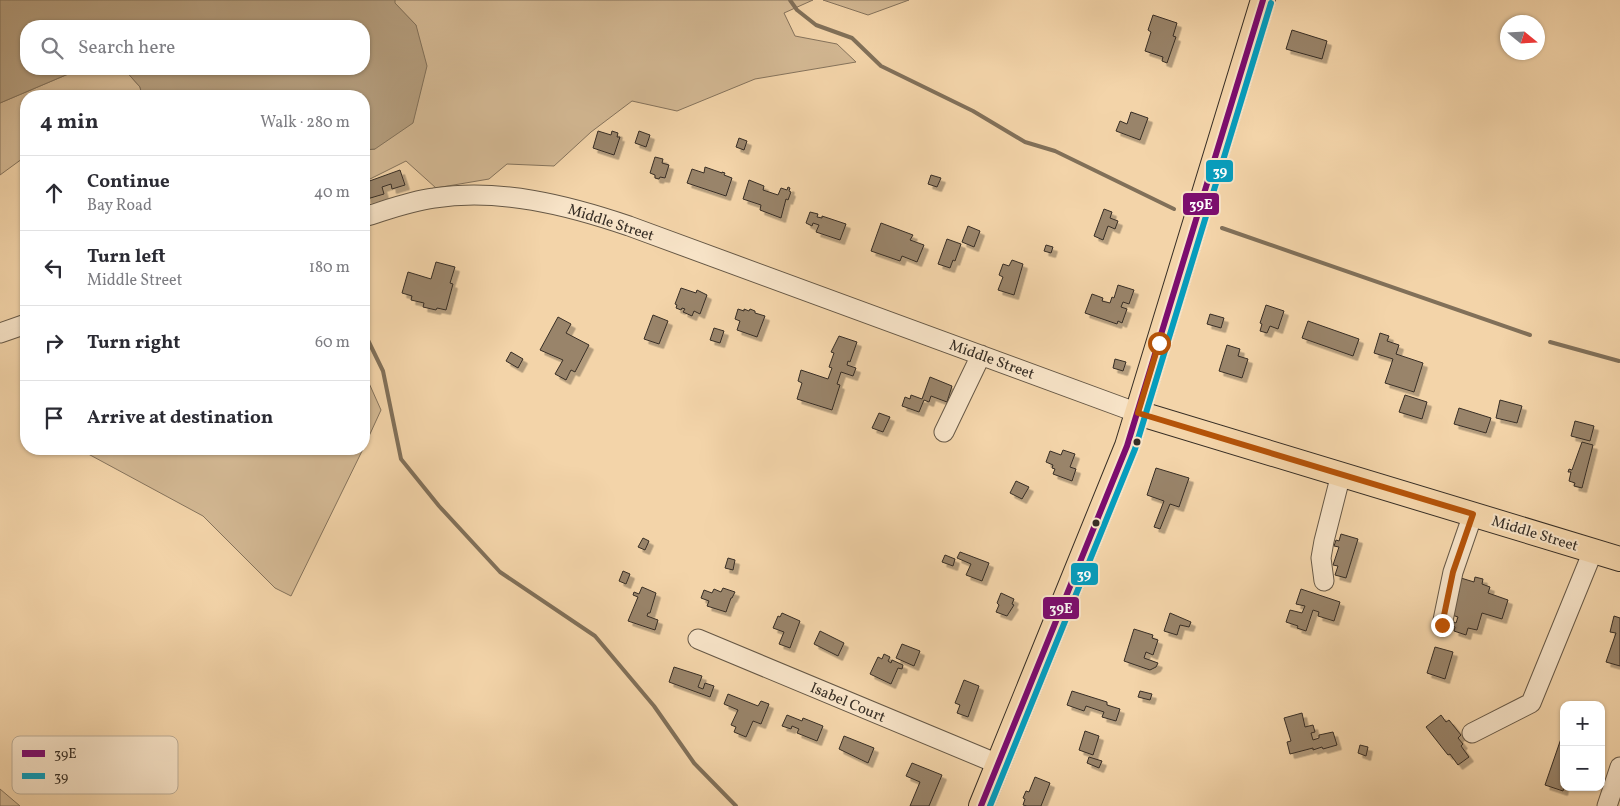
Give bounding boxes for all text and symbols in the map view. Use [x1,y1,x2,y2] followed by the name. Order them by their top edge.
[1500,15,1545,60] north arrow
[20,20,370,75] search box
[38,34,66,62] icon: search
[78,35,175,61] text: Search here
[40,108,99,137] text: 4 min
[260,112,350,134] text: Walk · 280 m
[1205,159,1234,183] line badge: 39
[1213,163,1228,182] text: 39
[87,169,170,195] text: Continue
[40,179,68,207] icon: ahead
[314,182,350,204] text: 40 m
[1182,192,1220,216] line badge: 39E
[87,195,152,217] text: Bay Road
[1189,196,1213,215] text: 39E
[565,200,656,247] street label: Middle Street
[87,244,166,270] text: Turn left
[40,254,68,282] icon: left
[309,257,350,279] text: 180 m
[87,270,182,292] text: Middle Street
[40,329,68,357] icon: right
[87,330,180,356] text: Turn right
[315,332,350,354] text: 60 m
[1148,332,1171,355] route start
[946,335,1037,386] street label: Middle Street
[40,404,68,432] icon: arrive
[87,405,273,431] text: Arrive at destination
[1132,437,1142,447] unlabelled marker
[1489,511,1580,558] street label: Middle Street
[1091,518,1101,528] unlabelled marker
[1070,562,1099,586] line badge: 39
[1077,566,1092,585] text: 39
[1042,596,1080,620] line badge: 39E
[1049,600,1073,619] text: 39E
[1431,614,1454,637] route end
[807,678,888,729] street label: Isabel Court
[1560,701,1605,791] map controls
[1560,701,1605,746] button: +
[12,736,178,794] legend
[54,745,77,764] text: 39E
[1560,746,1605,791] button: −
[54,768,68,787] text: 39

